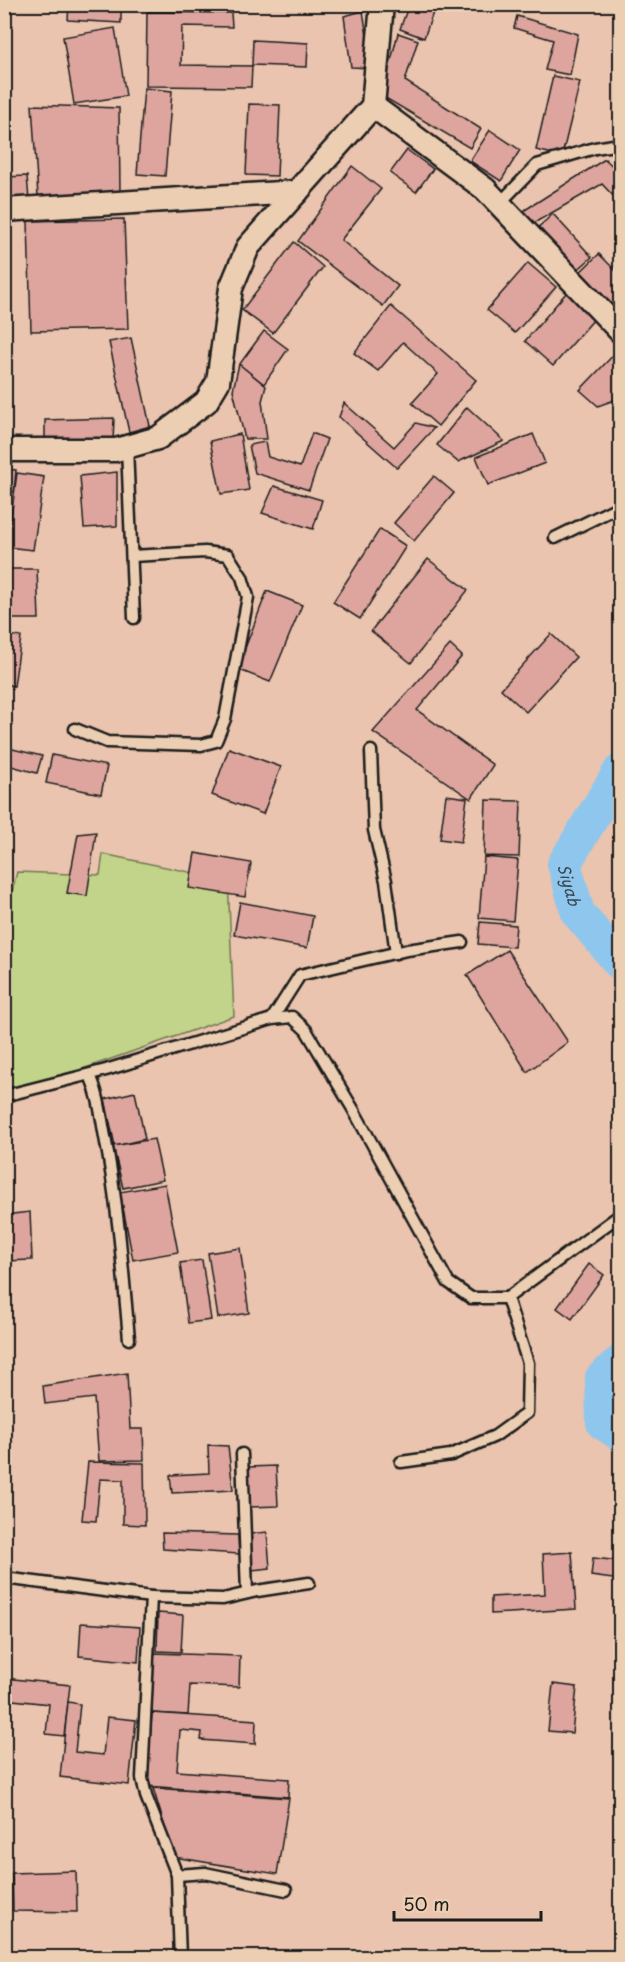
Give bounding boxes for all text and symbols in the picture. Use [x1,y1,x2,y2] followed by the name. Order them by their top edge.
[553,861,587,909] water label: Siyab
[394,1884,541,1922] scale bar
[403,1890,450,1917] text: 50 m

